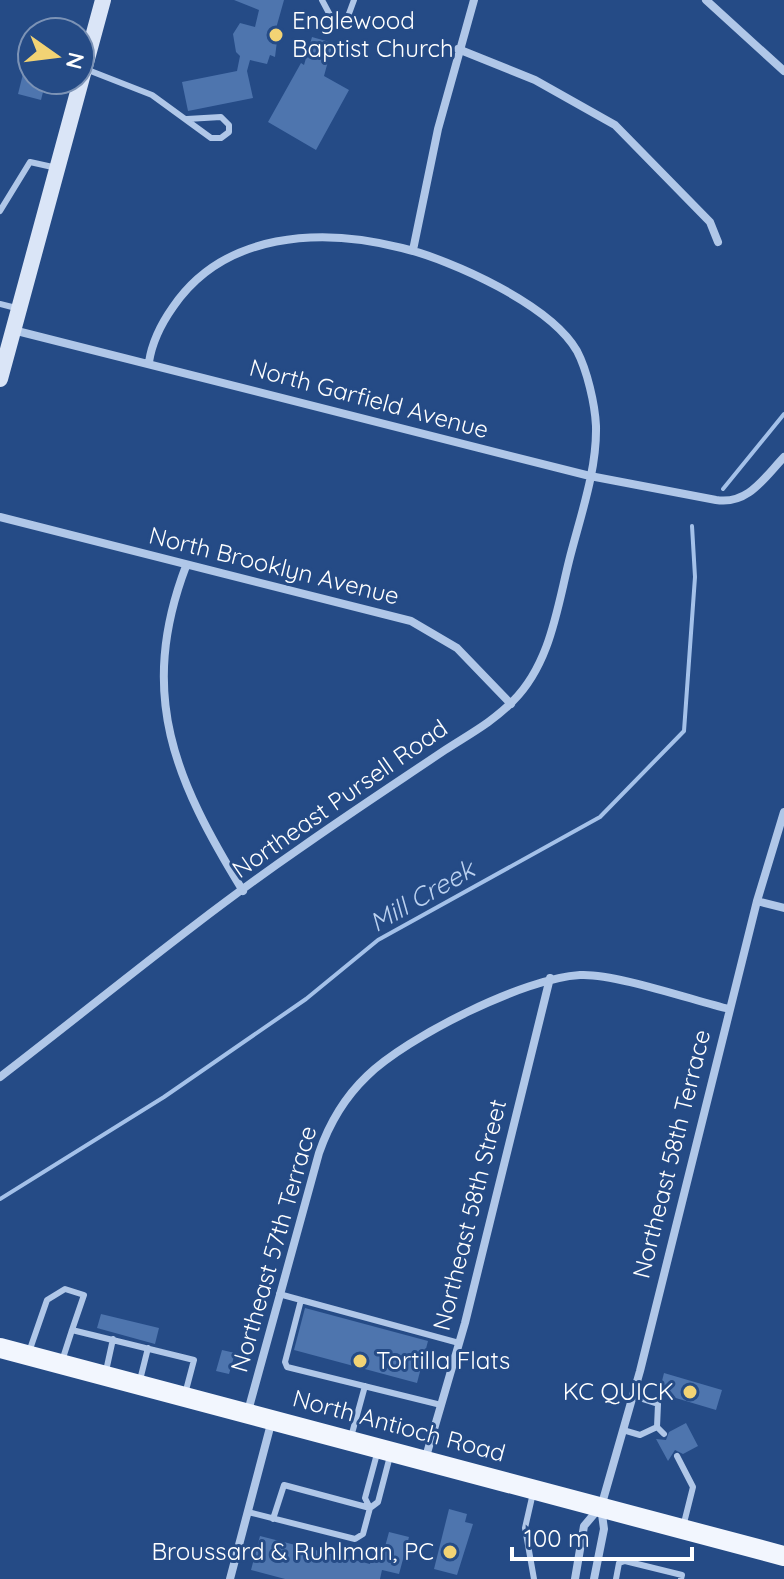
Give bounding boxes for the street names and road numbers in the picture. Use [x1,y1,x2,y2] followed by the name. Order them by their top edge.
[247,352,492,444] street label: North Garfield Avenue
[146,519,402,611] street label: North Brooklyn Avenue
[226,712,453,884] street label: Northeast Pursell Road
[626,1026,716,1281] street label: Northeast 58th Terrace
[426,1096,512,1333] street label: Northeast 58th Street
[224,1122,323,1375] street label: Northeast 57th Terrace
[290,1382,509,1468] street label: North Antioch Road

